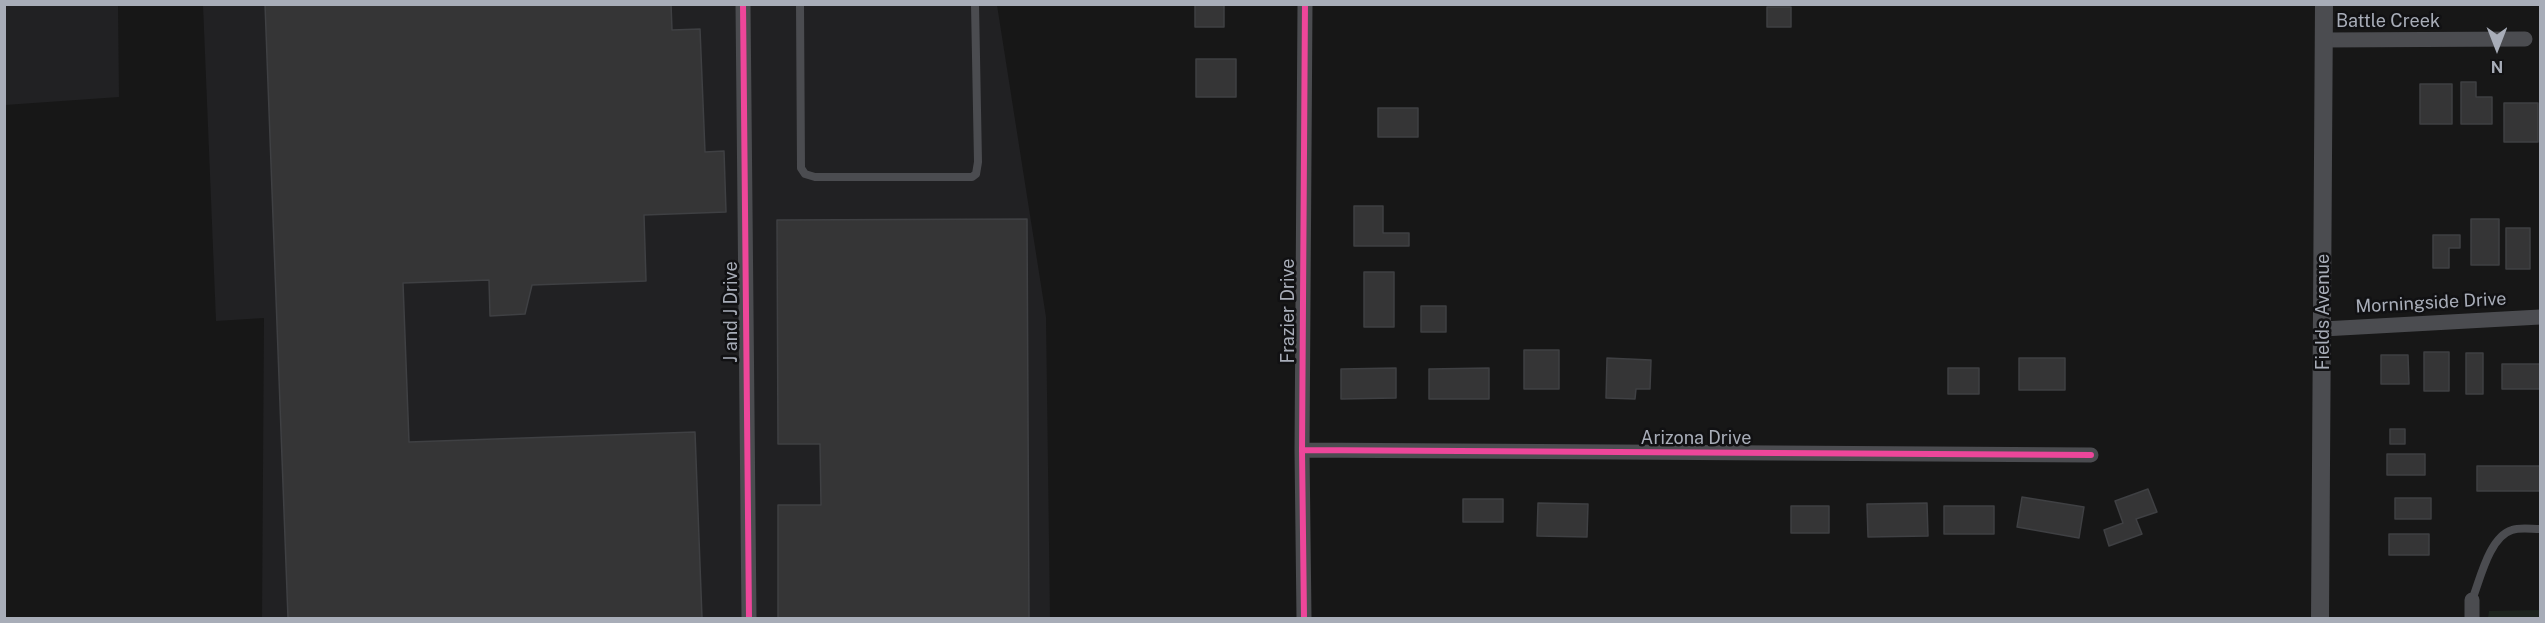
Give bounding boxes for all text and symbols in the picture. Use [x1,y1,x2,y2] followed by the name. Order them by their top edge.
[2336,10,2440,32] street label: Battle Creek
[2467,18,2527,78] north arrow
[2491,57,2503,76] text: N
[2312,254,2334,370] street label: Fields Avenue
[1277,258,1299,364] street label: Frazier Drive
[720,261,742,363] street label: J and J Drive
[2355,288,2507,318] street label: Morningside Drive
[1641,427,1751,449] street label: Arizona Drive

